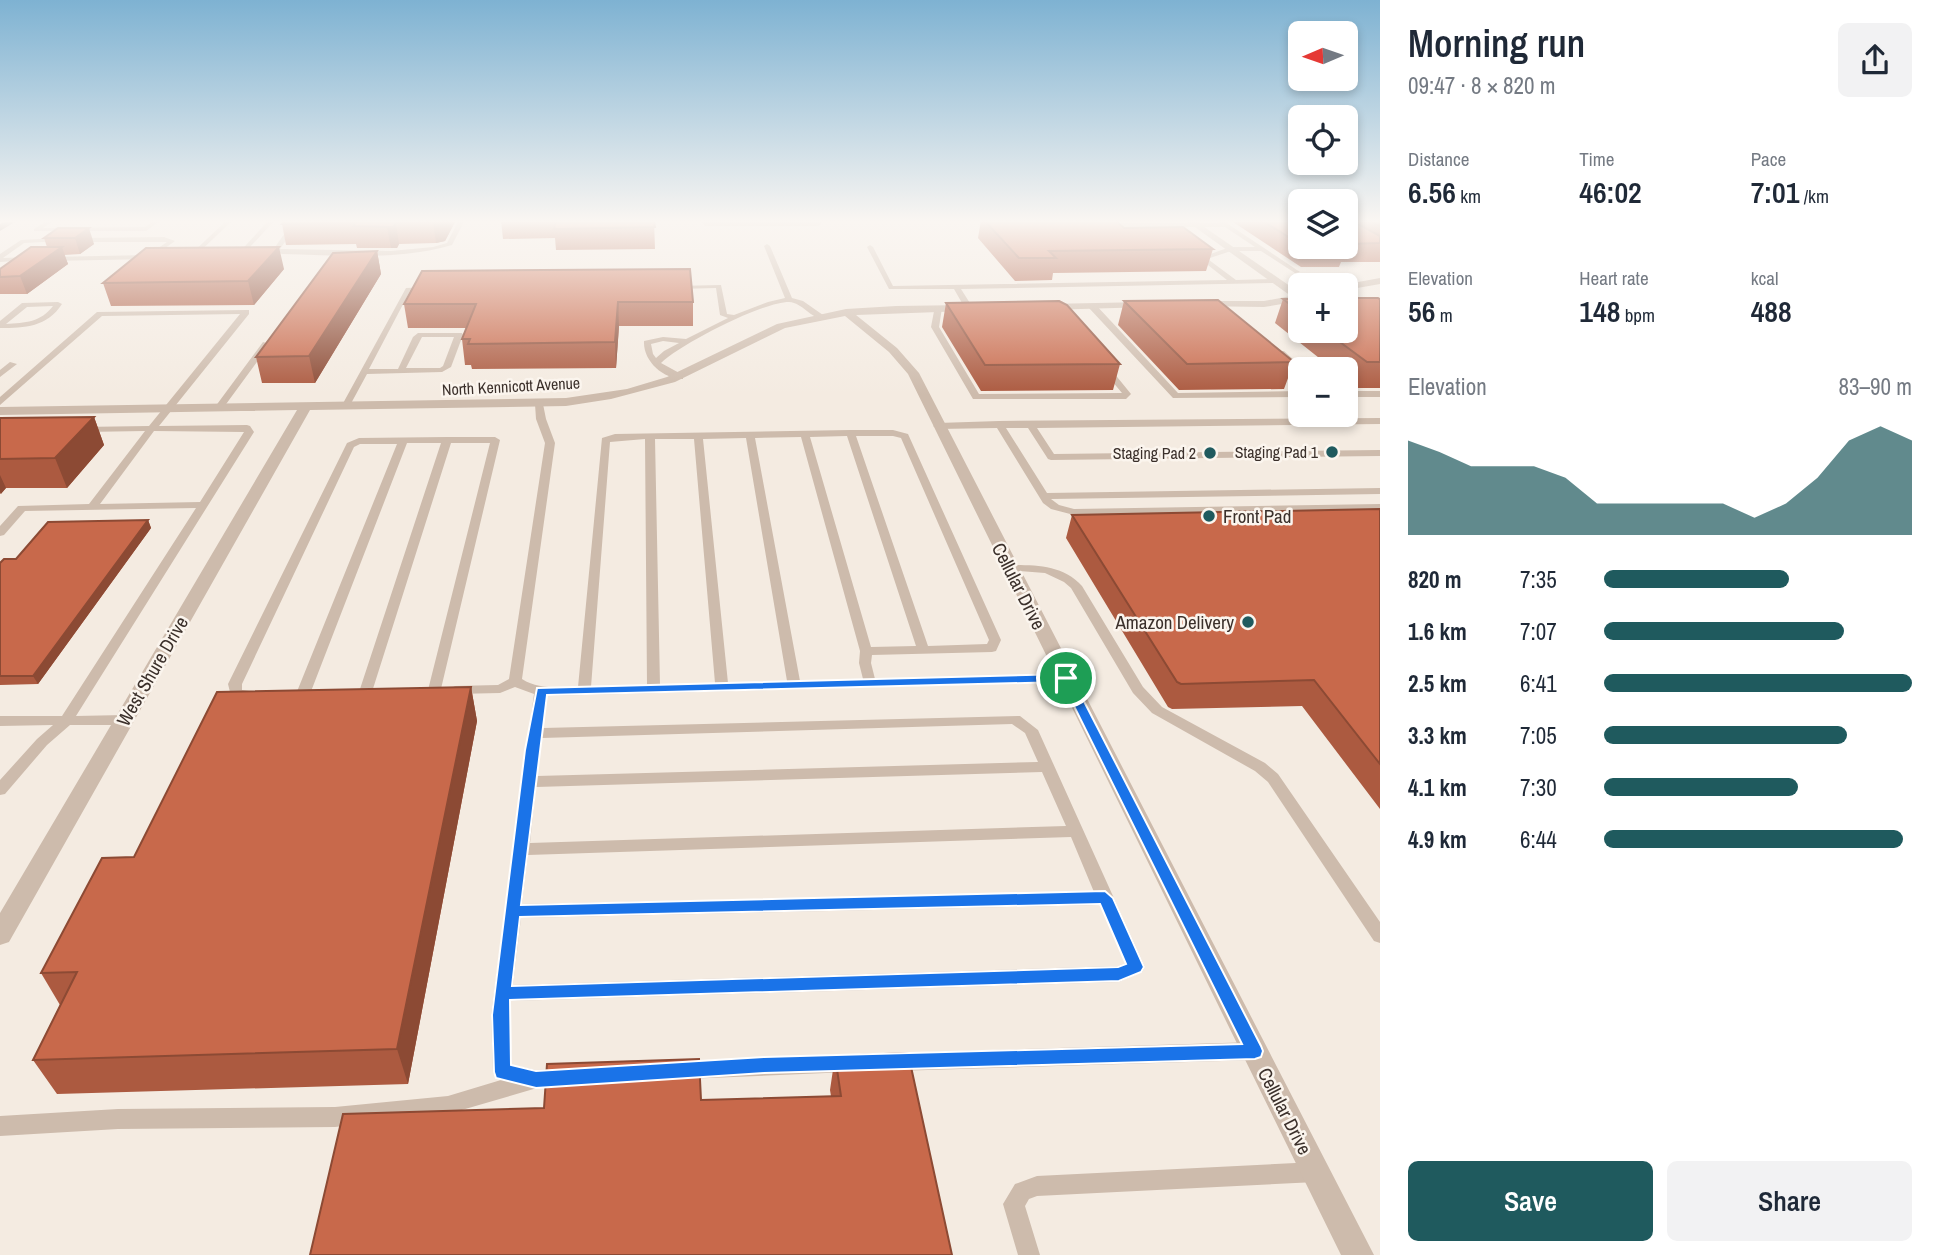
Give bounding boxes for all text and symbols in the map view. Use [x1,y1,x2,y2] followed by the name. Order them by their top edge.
[1408,18,1585,69] text: Morning run
[1288,21,1358,91] north arrow
[1288,21,1358,427] map controls
[1838,23,1912,97] button: share
[1408,70,1555,101] text: 09:47 · 8 × 820 m
[1288,105,1358,175] button: locate
[1408,146,1469,172] text: Distance
[1579,146,1614,172] text: Time
[1751,146,1786,172] text: Pace
[1408,172,1456,212] text: 6.56
[1579,172,1642,212] text: 46:02
[1751,172,1799,212] text: 7:01
[1456,183,1481,209] text: km
[1799,183,1829,209] text: /km
[1288,189,1358,259] button: layers
[1408,265,1473,291] text: Elevation
[1579,265,1649,291] text: Heart rate
[1751,265,1778,291] text: kcal
[1288,273,1358,343] button: +
[1408,291,1435,331] text: 56
[1579,291,1620,331] text: 148
[1751,291,1792,331] text: 488
[1435,302,1453,328] text: m
[1620,302,1655,328] text: bpm
[1288,357,1358,427] button: −
[441,371,581,401] street label: North Kennicott Avenue
[1408,371,1487,402] text: Elevation
[1839,371,1912,402] text: 83–90 m
[1235,441,1319,463] place label: Staging Pad 1
[1113,442,1196,464] place label: Staging Pad 2
[1324,444,1340,460] marker: Staging Pad 1
[1202,445,1218,461] marker: Staging Pad 2
[1223,503,1291,529] place label: Front Pad
[1201,508,1217,524] marker: Front Pad
[986,538,1052,634] street label: Cellular Drive
[1408,564,1461,595] text: 820 m
[1520,564,1557,595] text: 7:35
[1114,609,1234,635] place label: Amazon Delivery
[110,611,194,731] street label: West Shure Drive
[1240,614,1256,630] marker: Amazon Delivery
[1408,616,1467,647] text: 1.6 km
[1520,616,1557,647] text: 7:07
[1036,648,1096,708] pin
[1047,659,1085,697] icon: arrive
[1408,668,1467,699] text: 2.5 km
[1520,668,1557,699] text: 6:41
[1408,720,1467,751] text: 3.3 km
[1520,720,1557,751] text: 7:05
[1408,772,1467,803] text: 4.1 km
[1520,772,1557,803] text: 7:30
[1408,824,1467,855] text: 4.9 km
[1520,824,1557,855] text: 6:44
[1252,1063,1318,1159] street label: Cellular Drive
[1408,1161,1653,1241] button: Save
[1667,1161,1912,1241] button: Share

